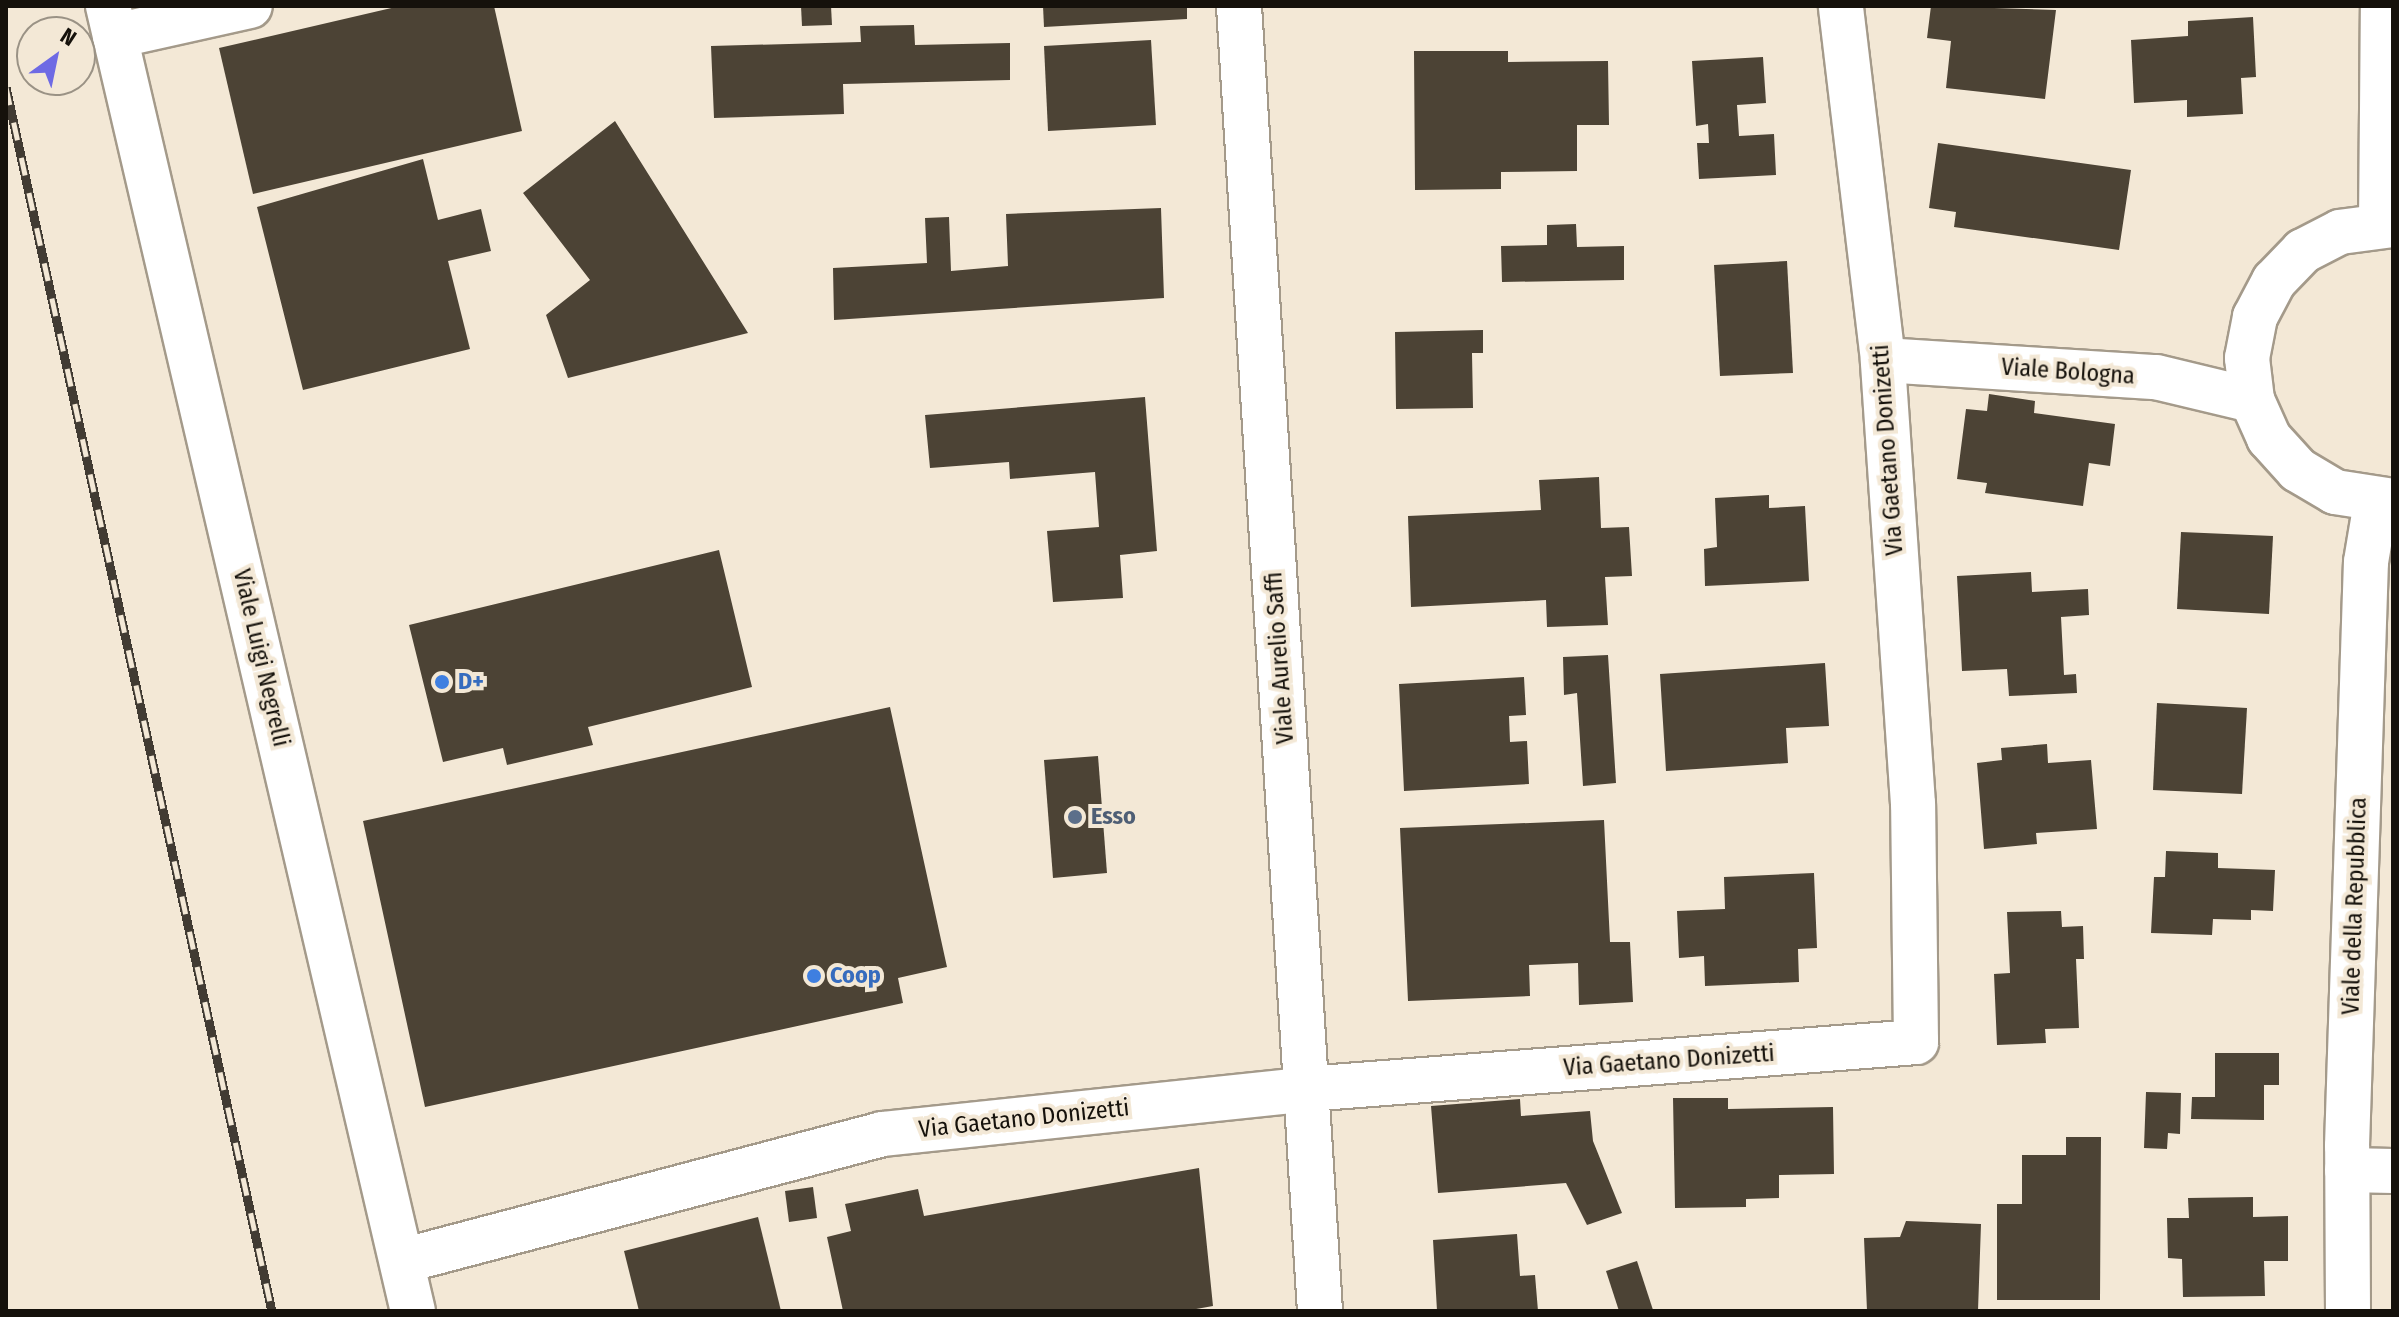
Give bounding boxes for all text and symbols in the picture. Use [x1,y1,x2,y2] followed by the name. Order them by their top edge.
[16,16,96,96] north arrow
[55,22,81,52] text: N
[1866,343,1910,557] street label: Via Gaetano Donizetti
[2000,353,2136,391] street label: Viale Bologna
[227,566,295,750] street label: Viale Luigi Negrelli
[1260,571,1300,745] street label: Viale Aurelio Saffi
[458,668,484,696] place label: D+
[433,673,451,691] marker: D+
[2337,797,2373,1015] street label: Viale della Repubblica
[1091,803,1136,831] place label: Esso
[1066,808,1084,826] marker: Esso
[830,962,881,990] place label: Coop
[805,967,823,985] marker: Coop
[1562,1039,1776,1083] street label: Via Gaetano Donizetti
[917,1094,1131,1144] street label: Via Gaetano Donizetti

